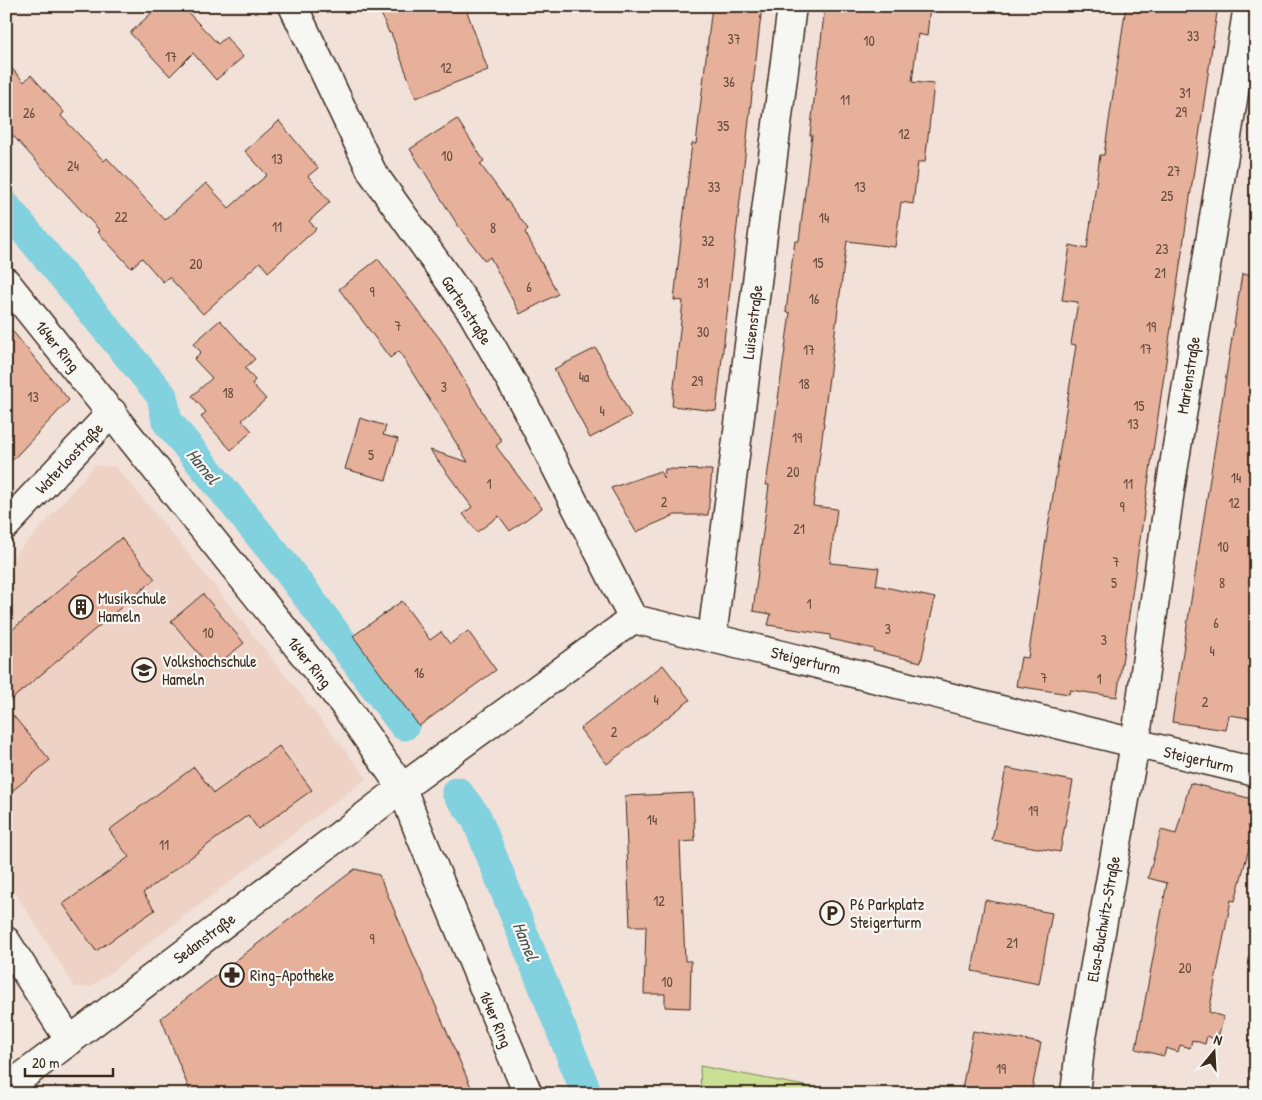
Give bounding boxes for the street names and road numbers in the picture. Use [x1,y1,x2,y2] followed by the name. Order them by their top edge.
[436,271,498,349] street label: Gartenstraße
[737,283,768,360] street label: Luisenstraße
[31,316,85,376] street label: 164er Ring
[1171,334,1205,415] street label: Marienstraße
[30,417,108,499] street label: Waterloostraße
[283,632,337,692] street label: 164er Ring
[769,641,843,679] street label: Steigerturm
[1162,740,1236,778] street label: Steigerturm
[1081,854,1125,984] street label: Elsa-Buchwitz-Straße
[168,907,240,969] street label: Sedanstraße
[474,987,518,1051] street label: 164er Ring

